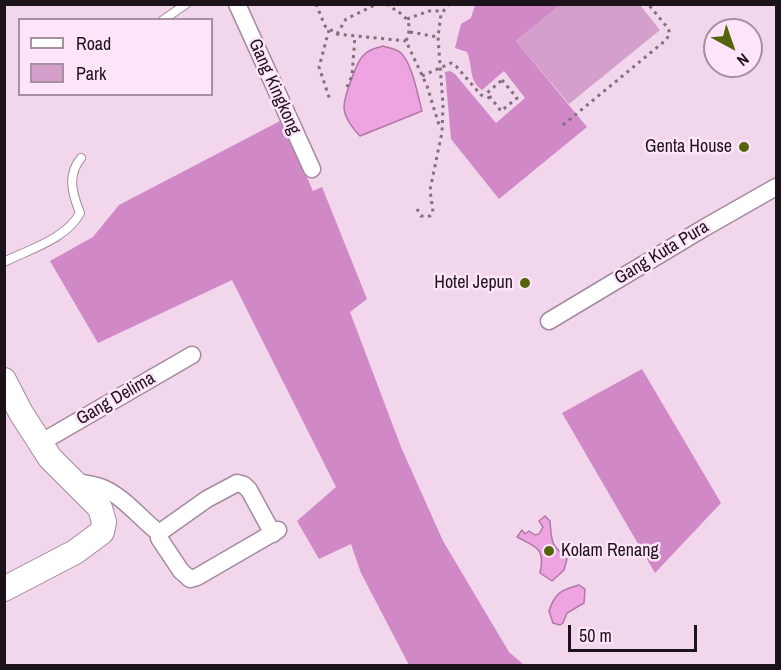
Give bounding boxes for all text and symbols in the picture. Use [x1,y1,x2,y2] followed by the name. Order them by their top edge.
[18,18,213,96] legend
[703,18,763,78] north arrow
[76,31,111,56] text: Road
[243,36,305,138] street label: Gang Kingkong
[733,49,754,72] text: N
[76,61,106,86] text: Park
[645,136,732,158] place label: Genta House
[737,140,751,154] marker: Genta House
[611,216,713,290] street label: Gang Kuta Pura
[434,272,513,294] place label: Hotel Jepun
[518,276,532,290] marker: Hotel Jepun
[73,368,159,430] street label: Gang Delima
[561,540,659,562] place label: Kolam Renang
[542,544,556,558] marker: Kolam Renang
[571,613,700,651] scale bar
[579,623,612,648] text: 50 m

